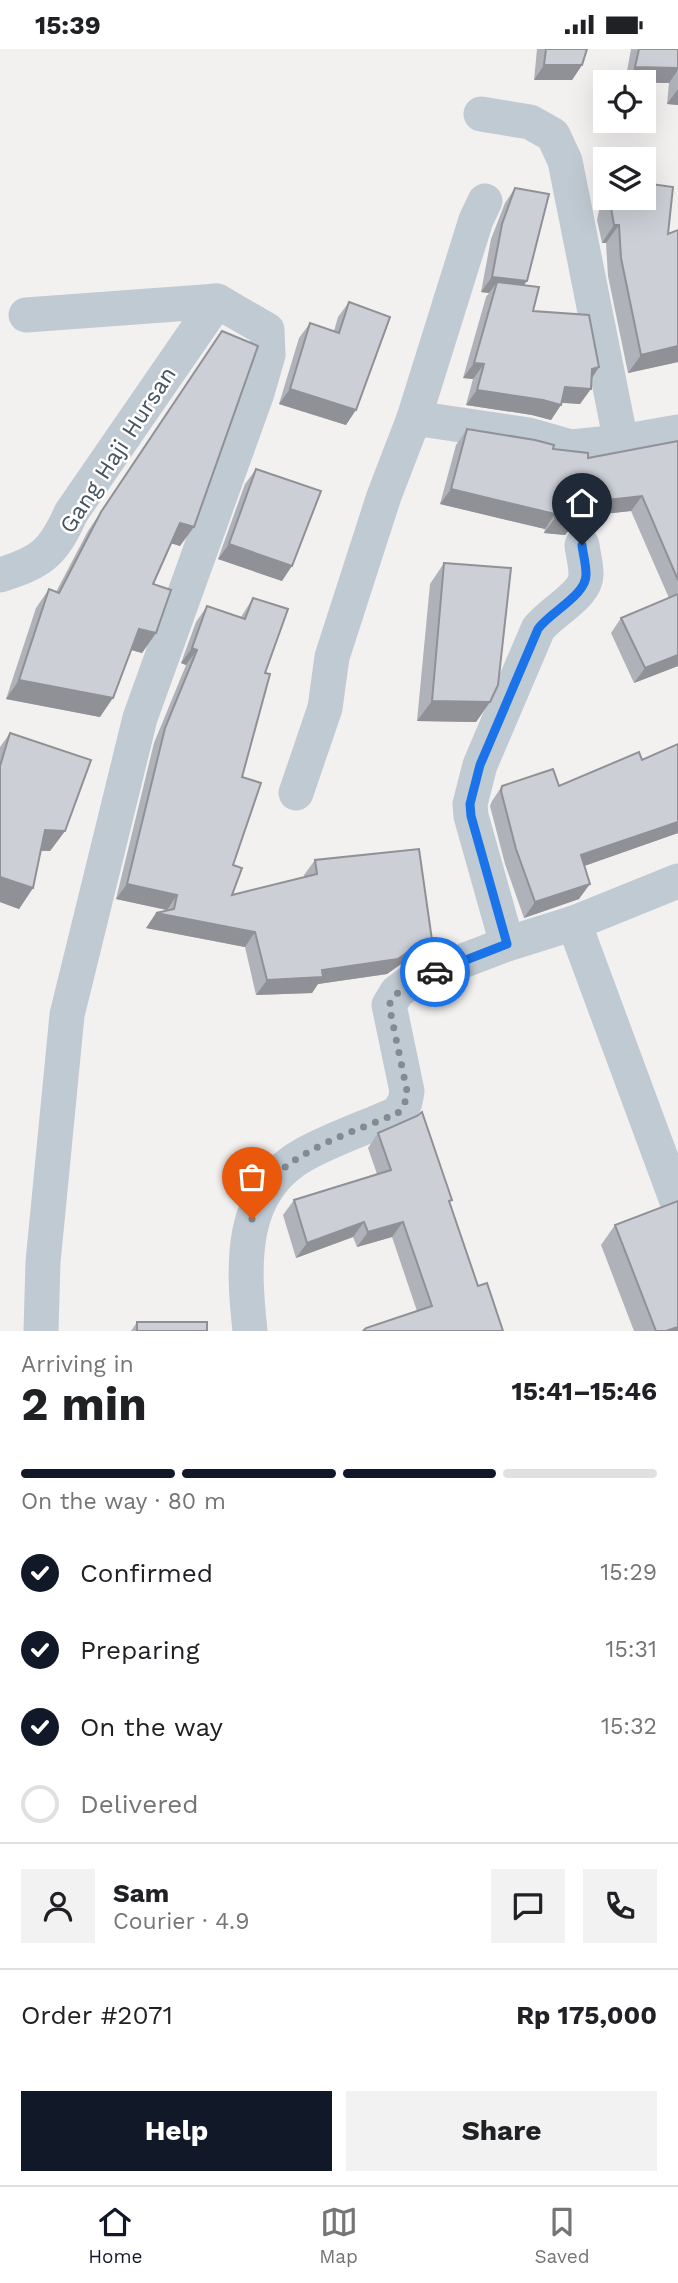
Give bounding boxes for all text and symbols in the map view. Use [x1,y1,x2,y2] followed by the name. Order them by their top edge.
[35,10,101,40] text: 15:39
[593,70,656,210] map controls
[593,70,656,133] button: locate
[593,147,656,210] button: layers
[54,362,182,538] street label: Gang Haji Hursan
[552,473,612,545] pin
[563,484,601,522] icon: home
[400,937,470,1007] courier
[416,953,454,991] icon: car
[222,1147,282,1219] pin
[233,1158,271,1196] icon: bag
[21,1351,134,1378] text: Arriving in
[511,1376,657,1406] text: 15:41–15:46
[21,1377,147,1431] text: 2 min
[21,1488,226,1515] text: On the way · 80 m
[21,1554,59,1592] icon: check
[80,1558,213,1588] text: Confirmed
[600,1559,657,1586] text: 15:29
[21,1631,59,1669] icon: check
[80,1635,200,1665] text: Preparing
[605,1636,657,1663] text: 15:31
[21,1708,59,1746] icon: check
[80,1712,223,1742] text: On the way
[601,1713,657,1740] text: 15:32
[80,1789,199,1819] text: Delivered
[21,1869,95,1943] button: person
[491,1869,565,1943] button: chat
[583,1869,657,1943] button: phone
[113,1878,169,1908] text: Sam
[113,1908,249,1935] text: Courier · 4.9
[21,2000,173,2030] text: Order #2071
[516,2000,657,2030] text: Rp 175,000
[21,2091,332,2171] button: Help
[346,2091,657,2171] button: Share
[88,2203,143,2268] tab: Home
[319,2203,358,2268] tab: Map
[534,2203,590,2268] tab: Saved

